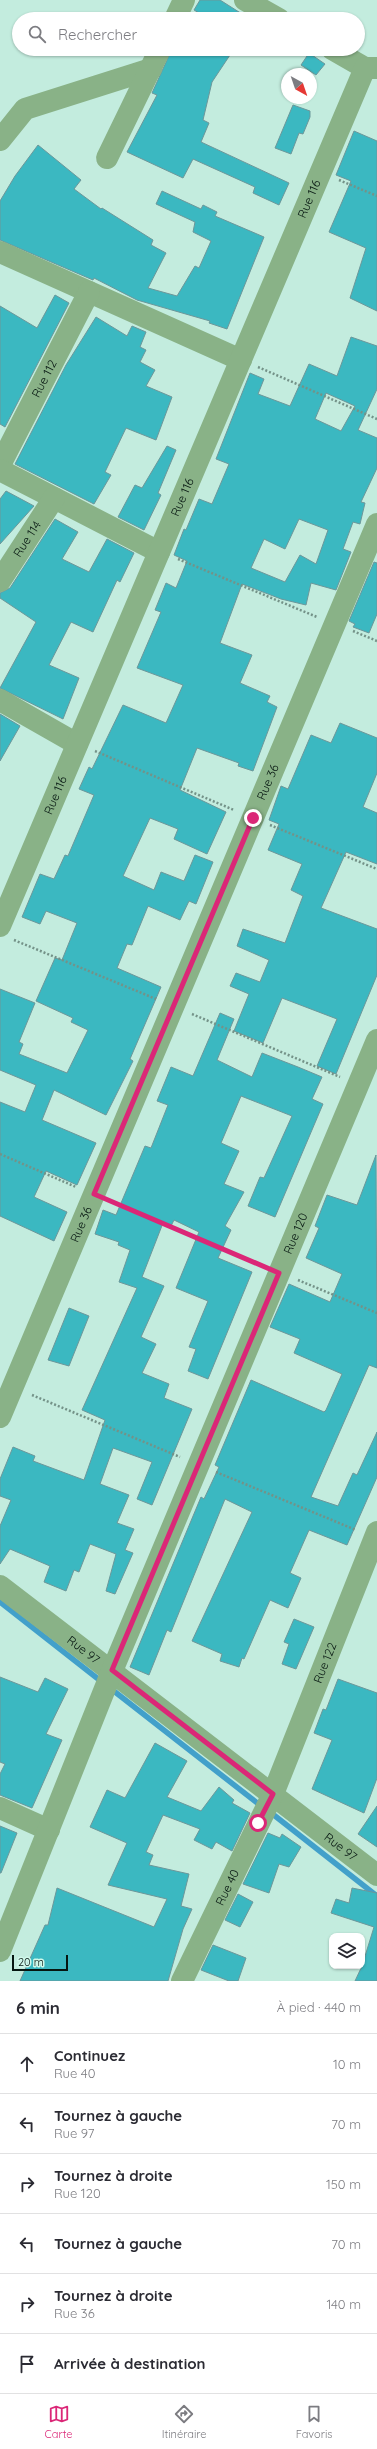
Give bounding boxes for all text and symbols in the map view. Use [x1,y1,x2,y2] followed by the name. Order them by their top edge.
[12,12,365,56] search box
[26,23,48,45] icon: search
[58,25,137,44] text: Rechercher
[281,68,317,104] north arrow
[294,177,324,220] street label: Rue 116
[28,357,60,400] street label: Rue 112
[167,475,197,518] street label: Rue 116
[10,518,44,560] street label: Rue 114
[253,761,282,802] street label: Rue 36
[40,773,70,817] street label: Rue 116
[244,809,262,827] route end
[67,1204,95,1244] street label: Rue 36
[280,1211,310,1256] street label: Rue 120
[64,1632,103,1667] street label: Rue 97
[310,1640,340,1685] street label: Rue 122
[249,1814,267,1832] route start
[321,1829,360,1864] street label: Rue 97
[212,1867,242,1908] street label: Rue 40
[329,1933,365,1969] map controls
[329,1933,365,1969] button: layers
[12,1953,68,1972] scale bar
[18,1955,44,1969] text: 20 m
[16,1997,60,2018] text: 6 min
[277,1999,361,2015] text: À pied · 440 m
[54,2046,125,2065] text: Continuez
[16,2053,38,2075] icon: ahead
[333,2056,361,2072] text: 10 m
[54,2065,95,2081] text: Rue 40
[54,2106,182,2125] text: Tournez à gauche
[16,2113,38,2135] icon: left
[331,2116,361,2132] text: 70 m
[54,2125,94,2141] text: Rue 97
[54,2166,173,2185] text: Tournez à droite
[16,2173,38,2195] icon: right
[326,2176,361,2192] text: 150 m
[54,2185,101,2201] text: Rue 120
[16,2233,38,2255] icon: left
[54,2234,182,2253] text: Tournez à gauche
[331,2236,361,2252] text: 70 m
[54,2286,173,2305] text: Tournez à droite
[16,2293,38,2315] icon: right
[326,2296,361,2312] text: 140 m
[54,2305,95,2321] text: Rue 36
[16,2353,38,2375] icon: arrive
[54,2354,206,2373] text: Arrivée à destination
[45,2403,73,2441] tab: Carte
[162,2403,207,2441] tab: Itinéraire
[296,2403,332,2441] tab: Favoris

